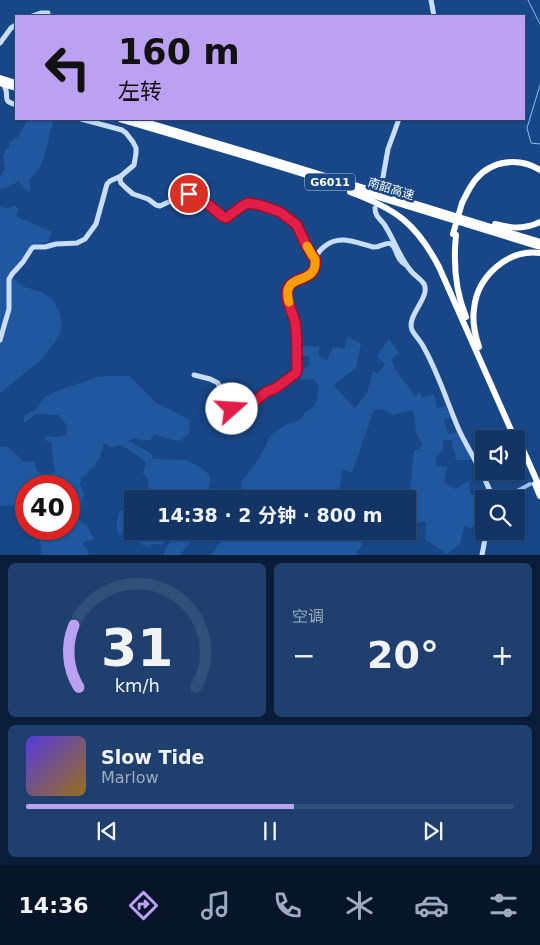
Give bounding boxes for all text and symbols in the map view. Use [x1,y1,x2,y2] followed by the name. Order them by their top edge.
[118,32,240,72] text: 160 m
[35,35,100,100] icon: left
[118,79,162,104] text: 左转
[168,173,210,215] pin
[305,173,355,190] road number: G6011
[366,175,416,203] street label: 南韶高速
[175,180,203,208] icon: arrive
[205,382,257,434] position arrow
[475,430,525,540] map controls
[475,430,525,480] button: sound
[15,475,80,540] speed limit sign: 40
[475,490,525,540] button: search
[157,504,383,526] text: 14:38 · 2 分钟 · 800 m
[292,607,324,626] text: 空调
[101,618,173,678] text: 31
[367,633,439,677] text: 20°
[292,639,315,672] text: −
[491,639,514,672] text: +
[114,675,160,696] text: km/h
[101,746,204,768] text: Slow Tide
[101,768,159,787] text: Marlow
[93,817,121,845] icon: previous
[256,817,284,845] icon: pause
[419,817,447,845] icon: next
[126,888,161,923] icon: directions
[198,888,233,923] icon: music
[270,888,305,923] icon: phone
[342,888,377,923] icon: climate
[414,888,449,923] icon: car
[486,888,521,923] icon: filters
[19,893,89,918] text: 14:36

